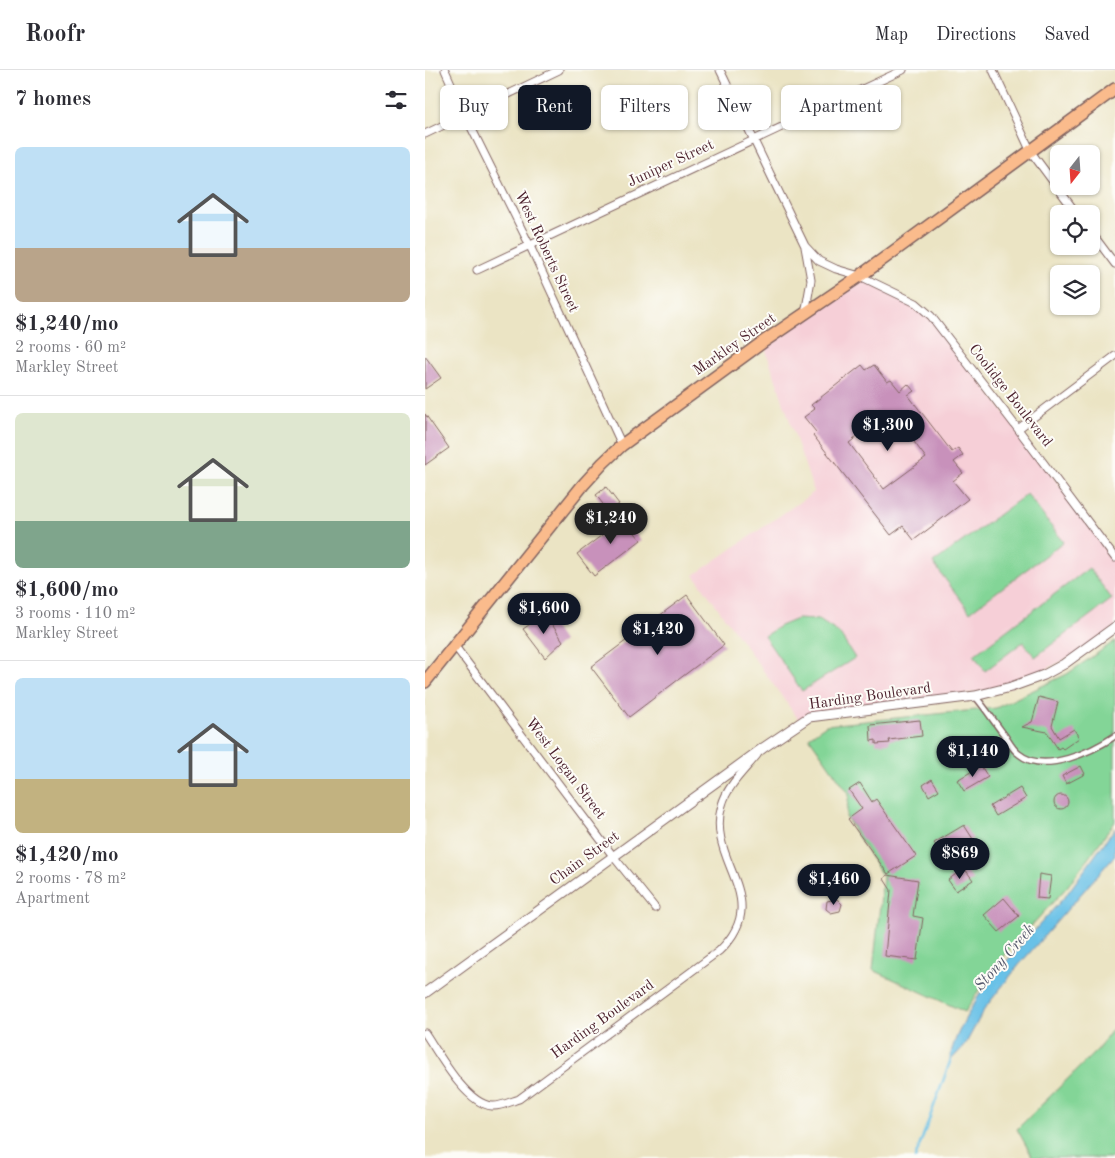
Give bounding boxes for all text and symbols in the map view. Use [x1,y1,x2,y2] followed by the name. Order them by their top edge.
[25,23,86,47] text: Roofr
[875,26,908,44] text: Map
[936,26,1016,44] text: Directions
[1044,26,1090,44] text: Saved
[440,85,508,130] chip: Buy
[518,85,591,130] chip: Rent
[601,85,688,130] chip: Filters
[698,85,771,130] chip: New
[781,85,901,130] chip: Apartment
[382,86,410,114] icon: filters
[15,89,91,110] text: 7 homes
[626,138,716,190] street label: Juniper Street
[1050,145,1100,195] north arrow
[1050,145,1100,315] map controls
[168,180,258,270] icon: home
[511,189,581,315] street label: West Roberts Street
[1050,205,1100,255] button: locate
[1050,265,1100,315] button: layers
[691,311,779,379] street label: Markley Street
[15,314,119,335] text: $1,240/mo
[15,340,126,356] text: 2 rooms · 60 m²
[965,342,1055,450] street label: Coolidge Boulevard
[15,360,118,376] text: Markley Street
[847,410,929,452] pin: $1,300
[863,418,913,434] text: $1,300
[168,445,258,535] icon: home
[570,502,652,545] pin: $1,240
[586,511,636,527] text: $1,240
[15,580,119,601] text: $1,600/mo
[503,592,585,635] pin: $1,600
[519,601,569,617] text: $1,600
[15,606,135,622] text: 3 rooms · 110 m²
[617,614,699,656] pin: $1,420
[633,622,683,638] text: $1,420
[15,626,118,642] text: Markley Street
[808,681,932,713] street label: Harding Boulevard
[168,710,258,800] icon: home
[522,716,608,822] street label: West Logan Street
[932,736,1014,778] pin: $1,140
[948,744,998,760] text: $1,140
[548,829,622,889] street label: Chain Street
[930,838,990,880] pin: $869
[15,845,119,866] text: $1,420/mo
[941,846,979,862] text: $869
[793,864,875,906] pin: $1,460
[15,871,126,887] text: 2 rooms · 78 m²
[809,872,859,888] text: $1,460
[15,891,90,907] text: Apartment
[972,921,1038,995] water label: Stony Creek
[549,978,657,1062] street label: Harding Boulevard

